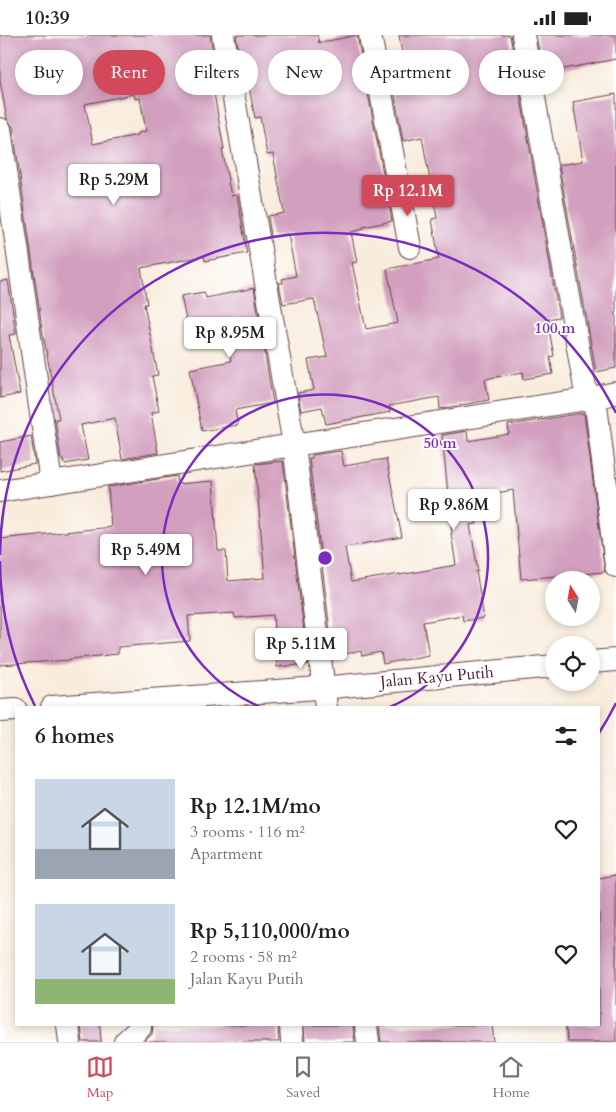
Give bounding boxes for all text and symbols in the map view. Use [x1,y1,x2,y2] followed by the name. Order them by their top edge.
[25,5,69,31] text: 10:39
[15,50,83,95] chip: Buy
[93,50,165,95] chip: Rent
[175,50,258,95] chip: Filters
[268,50,342,95] chip: New
[352,50,469,95] chip: Apartment
[479,50,564,95] chip: House
[62,163,166,206] pin: Rp 5.29M
[79,169,149,191] text: Rp 5.29M
[356,175,460,217] pin: Rp 12.1M
[373,180,443,202] text: Rp 12.1M
[178,317,282,359] pin: Rp 8.95M
[535,318,576,338] text: 100 m
[195,322,265,344] text: Rp 8.95M
[423,433,457,453] text: 50 m
[402,489,506,531] pin: Rp 9.86M
[419,494,489,516] text: Rp 9.86M
[94,533,198,576] pin: Rp 5.49M
[111,539,181,561] text: Rp 5.49M
[316,549,334,567] centre of rings
[545,571,600,626] north arrow
[545,571,600,691] map controls
[249,627,353,670] pin: Rp 5.11M
[266,633,336,655] text: Rp 5.11M
[545,636,600,691] button: locate
[377,661,495,693] street label: Jalan Kayu Putih
[35,722,114,751] text: 6 homes
[552,722,580,750] icon: filters
[190,792,321,821] text: Rp 12.1M/mo
[75,799,135,859] icon: home
[552,815,580,843] icon: heart
[190,821,305,843] text: 3 rooms · 116 m²
[190,843,263,865] text: Apartment
[190,917,350,946] text: Rp 5,110,000/mo
[75,924,135,984] icon: home
[552,940,580,968] icon: heart
[190,946,297,968] text: 2 rooms · 58 m²
[190,968,304,990] text: Jalan Kayu Putih
[86,1053,114,1102] tab: Map
[286,1053,320,1102] tab: Saved
[492,1053,530,1102] tab: Home

